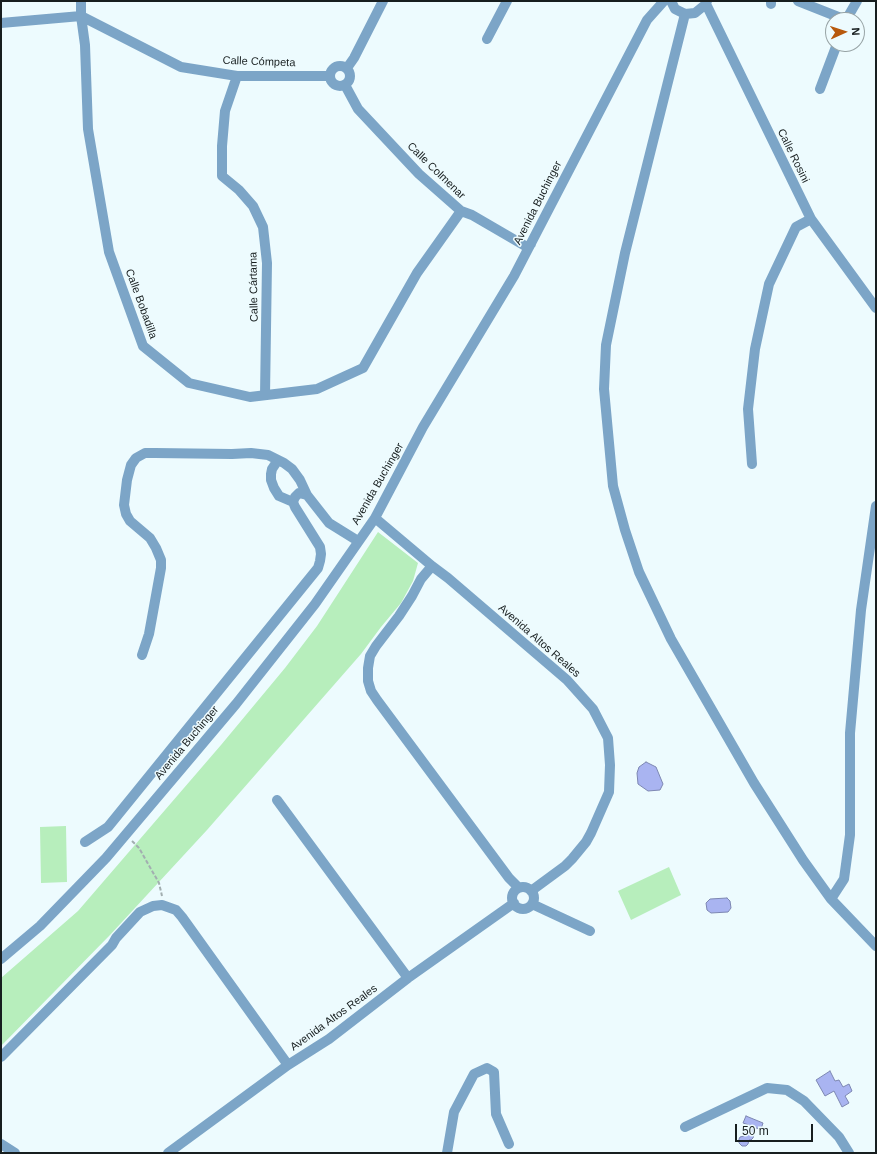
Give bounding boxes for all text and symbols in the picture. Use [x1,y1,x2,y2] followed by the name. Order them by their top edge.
[825,12,865,52] north arrow
[850,27,862,36] text: N
[222,54,296,70] street label: Calle Cómpeta
[774,127,812,185] street label: Calle Rosini
[404,140,468,202] street label: Calle Colmenar
[511,159,565,247] street label: Avenida Buchinger
[247,252,261,322] street label: Calle Cártama
[122,267,160,341] street label: Calle Bobadilla
[349,441,407,527] street label: Avenida Buchinger
[495,602,583,680] street label: Avenida Altos Reales
[152,703,222,783] street label: Avenida Buchinger
[288,982,380,1054] street label: Avenida Altos Reales
[737,1116,815,1142] scale bar
[742,1124,769,1138] text: 50 m

